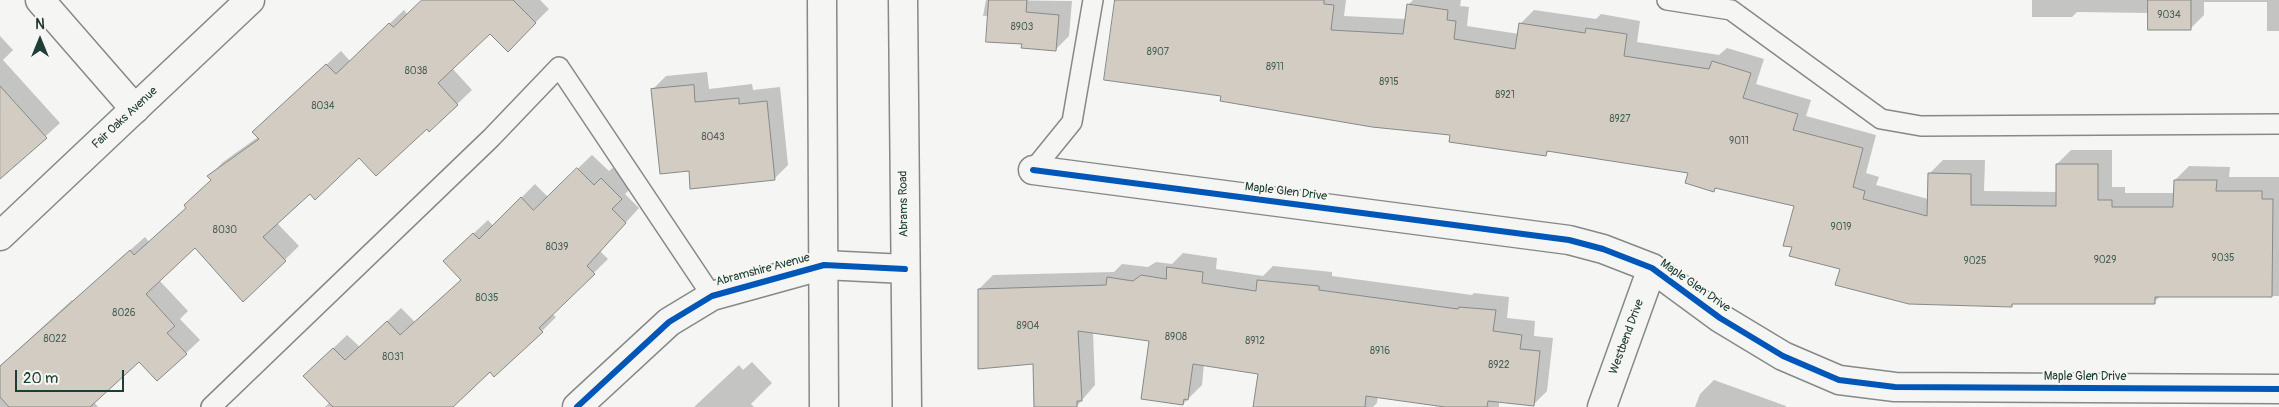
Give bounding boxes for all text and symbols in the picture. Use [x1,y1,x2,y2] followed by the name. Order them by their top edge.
[2157,9,2181,21] house number: 9034
[15,15,65,65] north arrow
[35,16,45,33] text: N
[1011,21,1033,33] house number: 8903
[1147,46,1169,58] house number: 8907
[1266,61,1284,73] house number: 8911
[405,65,427,77] house number: 8038
[1379,76,1399,88] house number: 8915
[89,84,161,152] street label: Fair Oaks Avenue
[1495,89,1515,101] house number: 8921
[311,100,335,112] house number: 8034
[1609,113,1631,125] house number: 8927
[701,131,725,143] house number: 8043
[1729,135,1749,147] house number: 9011
[896,170,912,238] street label: Abrams Road
[1244,180,1328,204] street label: Maple Glen Drive
[1830,221,1852,233] house number: 9019
[213,224,237,236] house number: 8030
[546,241,568,253] house number: 8039
[714,251,812,289] street label: Abramshire Avenue
[2212,252,2234,264] house number: 9035
[2094,254,2116,266] house number: 9029
[1964,255,1986,267] house number: 9025
[1657,256,1733,316] street label: Maple Glen Drive
[476,292,498,304] house number: 8035
[1607,298,1647,376] street label: Westbend Drive
[112,307,136,319] house number: 8026
[1017,320,1039,332] house number: 8904
[1165,331,1187,343] house number: 8908
[43,333,67,345] house number: 8022
[1245,335,1265,347] house number: 8912
[1370,345,1390,357] house number: 8916
[382,351,404,363] house number: 8031
[1488,359,1510,371] house number: 8922
[18,360,126,392] scale bar
[23,369,58,388] text: 20 m
[2044,370,2126,384] street label: Maple Glen Drive

